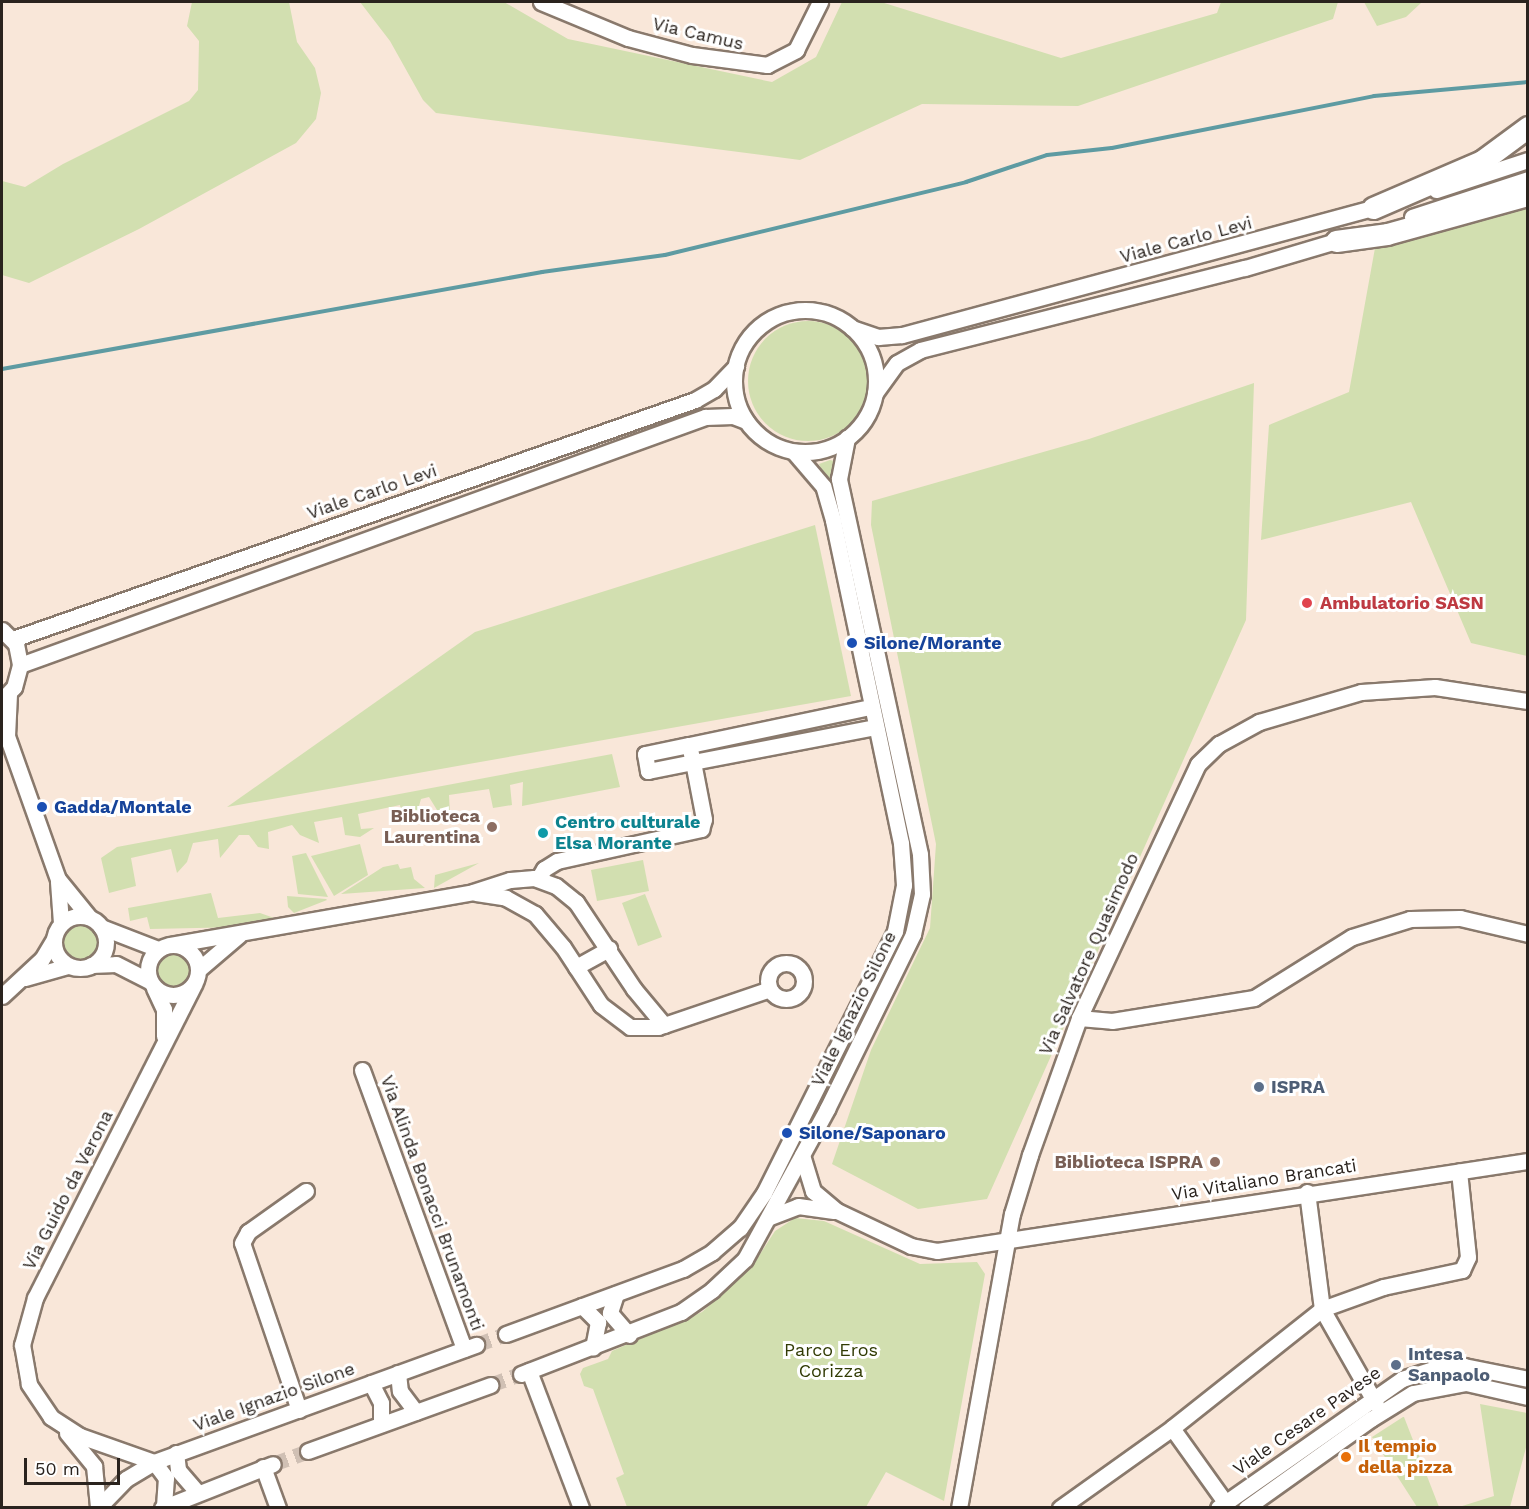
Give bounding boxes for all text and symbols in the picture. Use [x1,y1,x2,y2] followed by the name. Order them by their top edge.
[650,13,746,55] street label: Via Camus
[1118,212,1254,268] street label: Viale Carlo Levi
[304,460,440,524] street label: Viale Carlo Levi
[1320,592,1484,614] place label: Ambulatorio SASN
[1298,594,1316,612] marker: Ambulatorio SASN
[864,632,1002,654] place label: Silone/Morante
[845,636,859,650] marker: Silone/Morante
[54,796,192,818] place label: Gadda/Montale
[35,800,49,814] marker: Gadda/Montale
[384,806,480,848] place label: Biblioteca Laurentina
[555,812,701,854] place label: Centro culturale Elsa Morante
[485,820,499,834] marker: Biblioteca Laurentina
[536,826,550,840] marker: Centro culturale Elsa Morante
[1035,849,1143,1059] street label: Via Salvatore Quasimodo
[807,928,901,1090] street label: Viale Ignazio Silone
[375,1072,489,1334] street label: Via Alinda Bonacci Brunamonti
[1271,1076,1325,1098] place label: ISPRA
[1252,1080,1266,1094] marker: ISPRA
[18,1106,118,1274] street label: Via Guido da Verona
[799,1122,946,1144] place label: Silone/Saponaro
[780,1126,794,1140] marker: Silone/Saponaro
[1054,1151,1203,1173] place label: Biblioteca ISPRA
[1169,1155,1359,1205] street label: Via Vitaliano Brancati
[1208,1155,1222,1169] marker: Biblioteca ISPRA
[784,1340,878,1382] park label: Parco Eros Corizza
[1408,1344,1490,1386] place label: Intesa Sanpaolo
[190,1358,358,1436] street label: Viale Ignazio Silone
[1389,1358,1403,1372] marker: Intesa Sanpaolo
[1229,1362,1385,1480] street label: Viale Cesare Pavese
[1358,1436,1453,1478] place label: Il tempio della pizza
[27,1446,123,1484] scale bar
[1339,1450,1353,1464] marker: Il tempio della pizza
[35,1458,80,1479] text: 50 m

